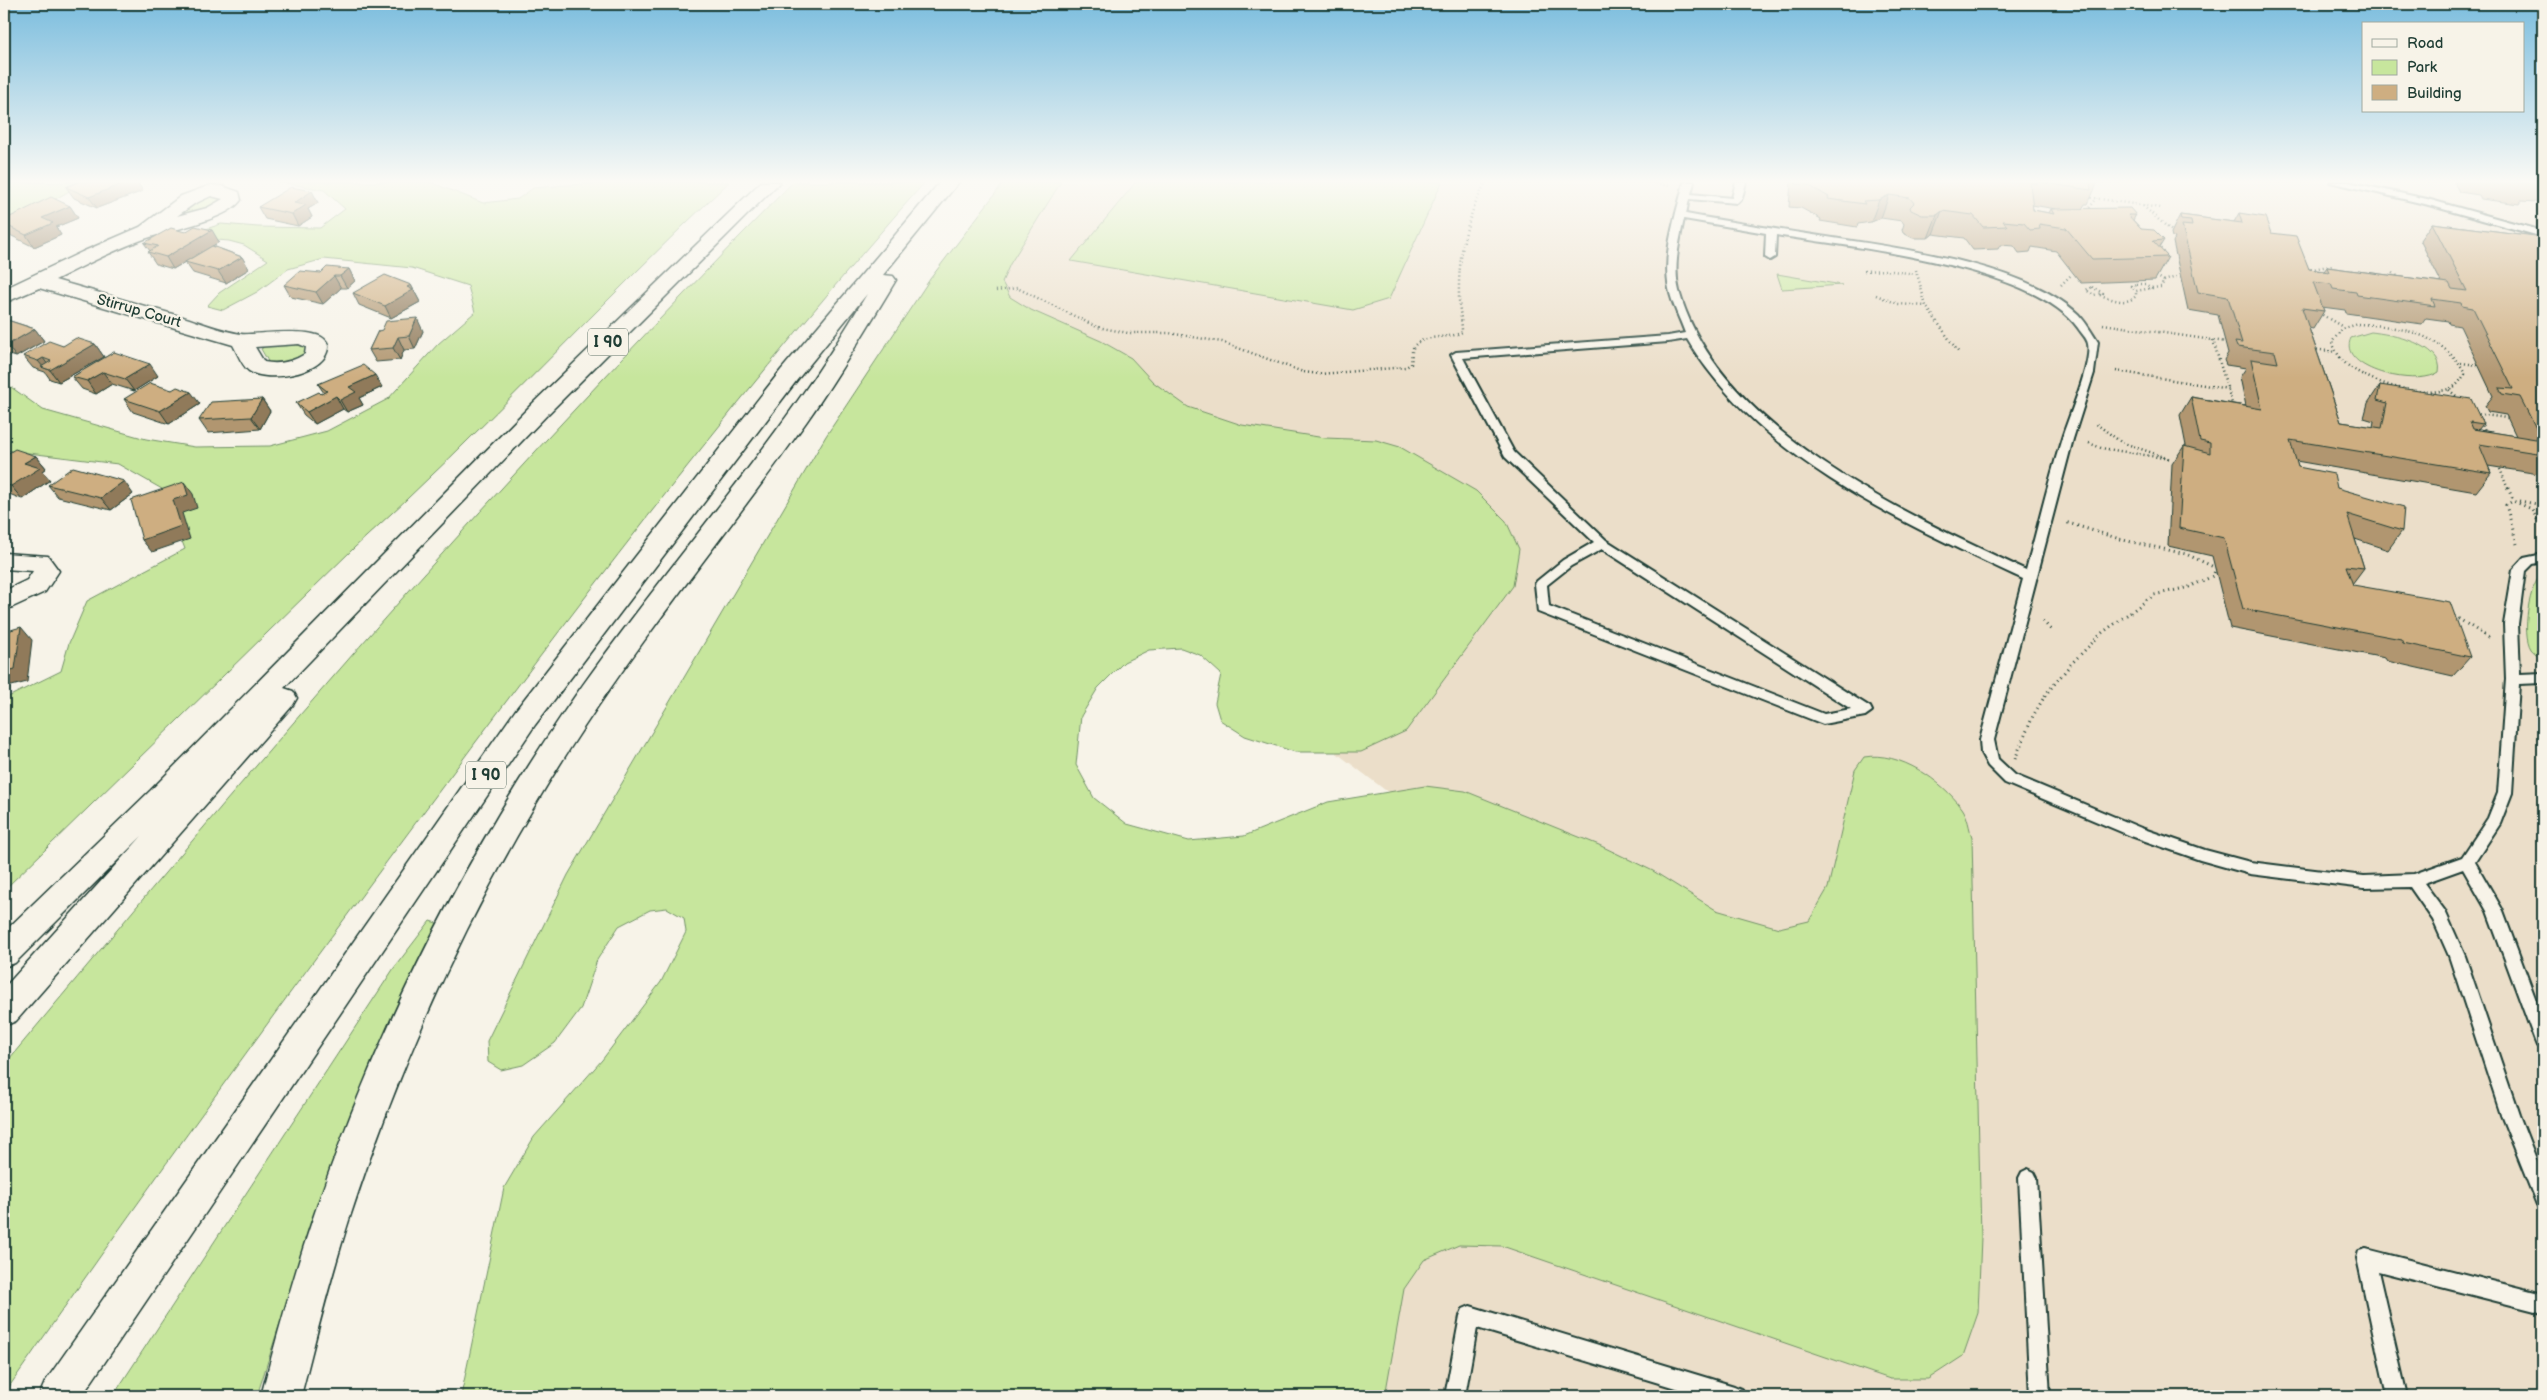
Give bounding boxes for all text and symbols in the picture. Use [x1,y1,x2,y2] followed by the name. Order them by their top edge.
[2362,22,2524,112] legend
[2407,34,2443,53] text: Road
[2407,58,2438,77] text: Park
[2407,84,2462,103] text: Building
[95,290,184,332] street label: Stirrup Court
[588,328,628,356] road number: I 90
[466,762,506,788] road number: I 90

